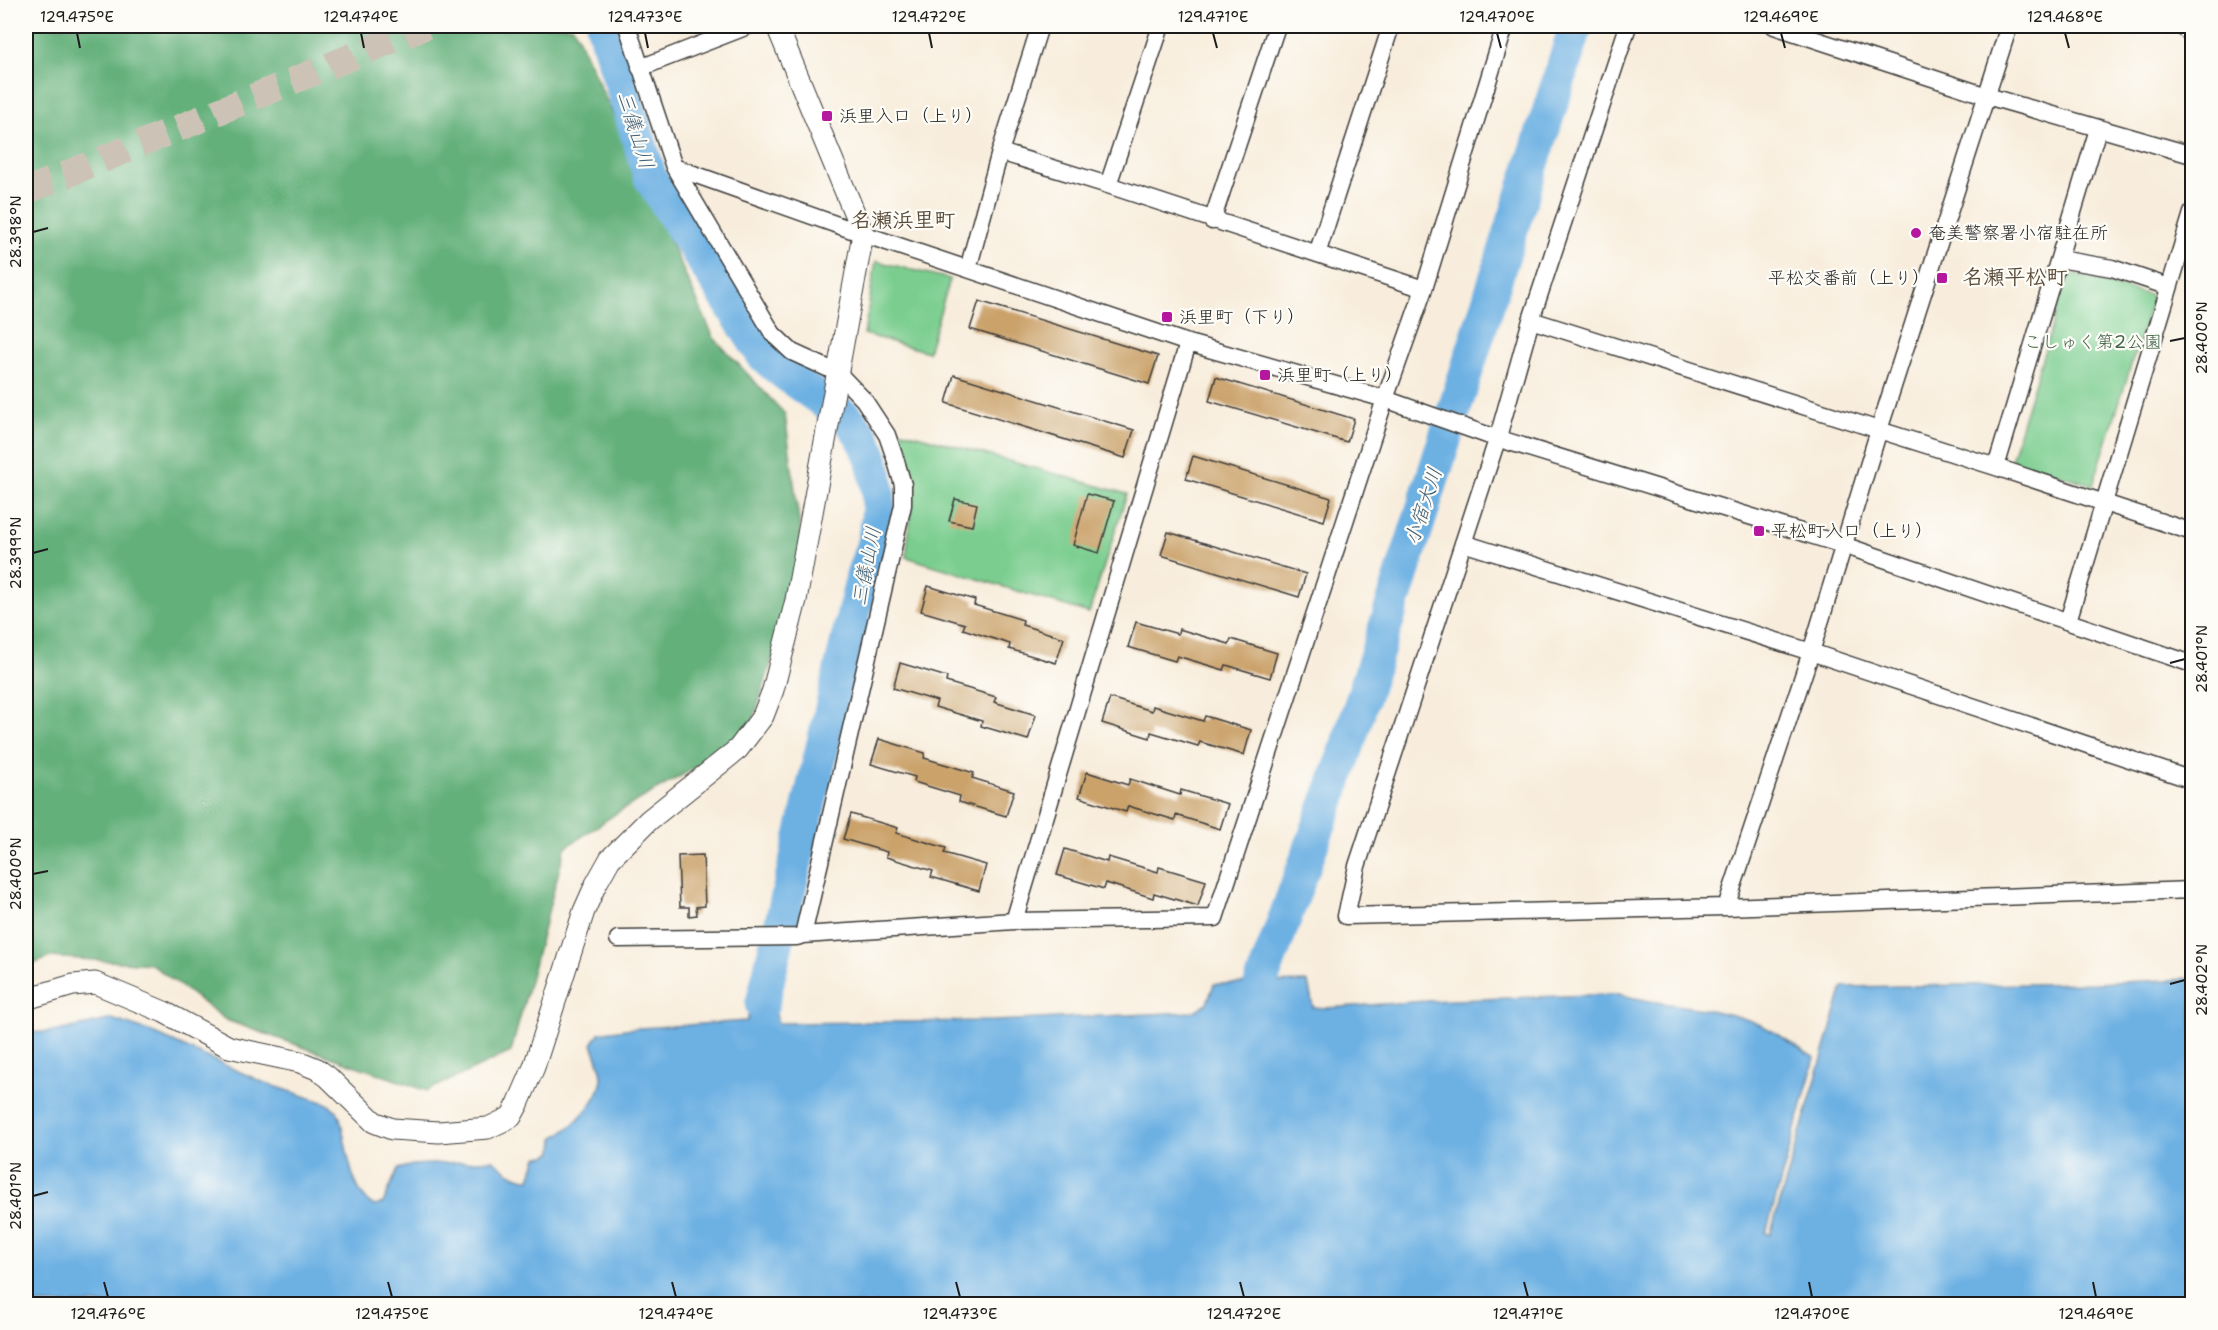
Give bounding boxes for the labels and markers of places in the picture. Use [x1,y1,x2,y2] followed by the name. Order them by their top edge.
[839,104,983,128] place label: 浜里入口（上り）
[820,109,834,123] marker: 浜里入口（上り）
[1928,221,2108,245] place label: 奄美警察署小宿駐在所
[1909,226,1923,240] marker: 奄美警察署小宿駐在所
[1768,266,1930,290] place label: 平松交番前（上り）
[1935,271,1949,285] marker: 平松交番前（上り）
[1179,305,1305,329] place label: 浜里町（下り）
[1160,310,1174,324] marker: 浜里町（下り）
[1277,363,1403,387] place label: 浜里町（上り）
[1258,368,1272,382] marker: 浜里町（上り）
[1771,519,1933,543] place label: 平松町入口（上り）
[1752,524,1766,538] marker: 平松町入口（上り）

